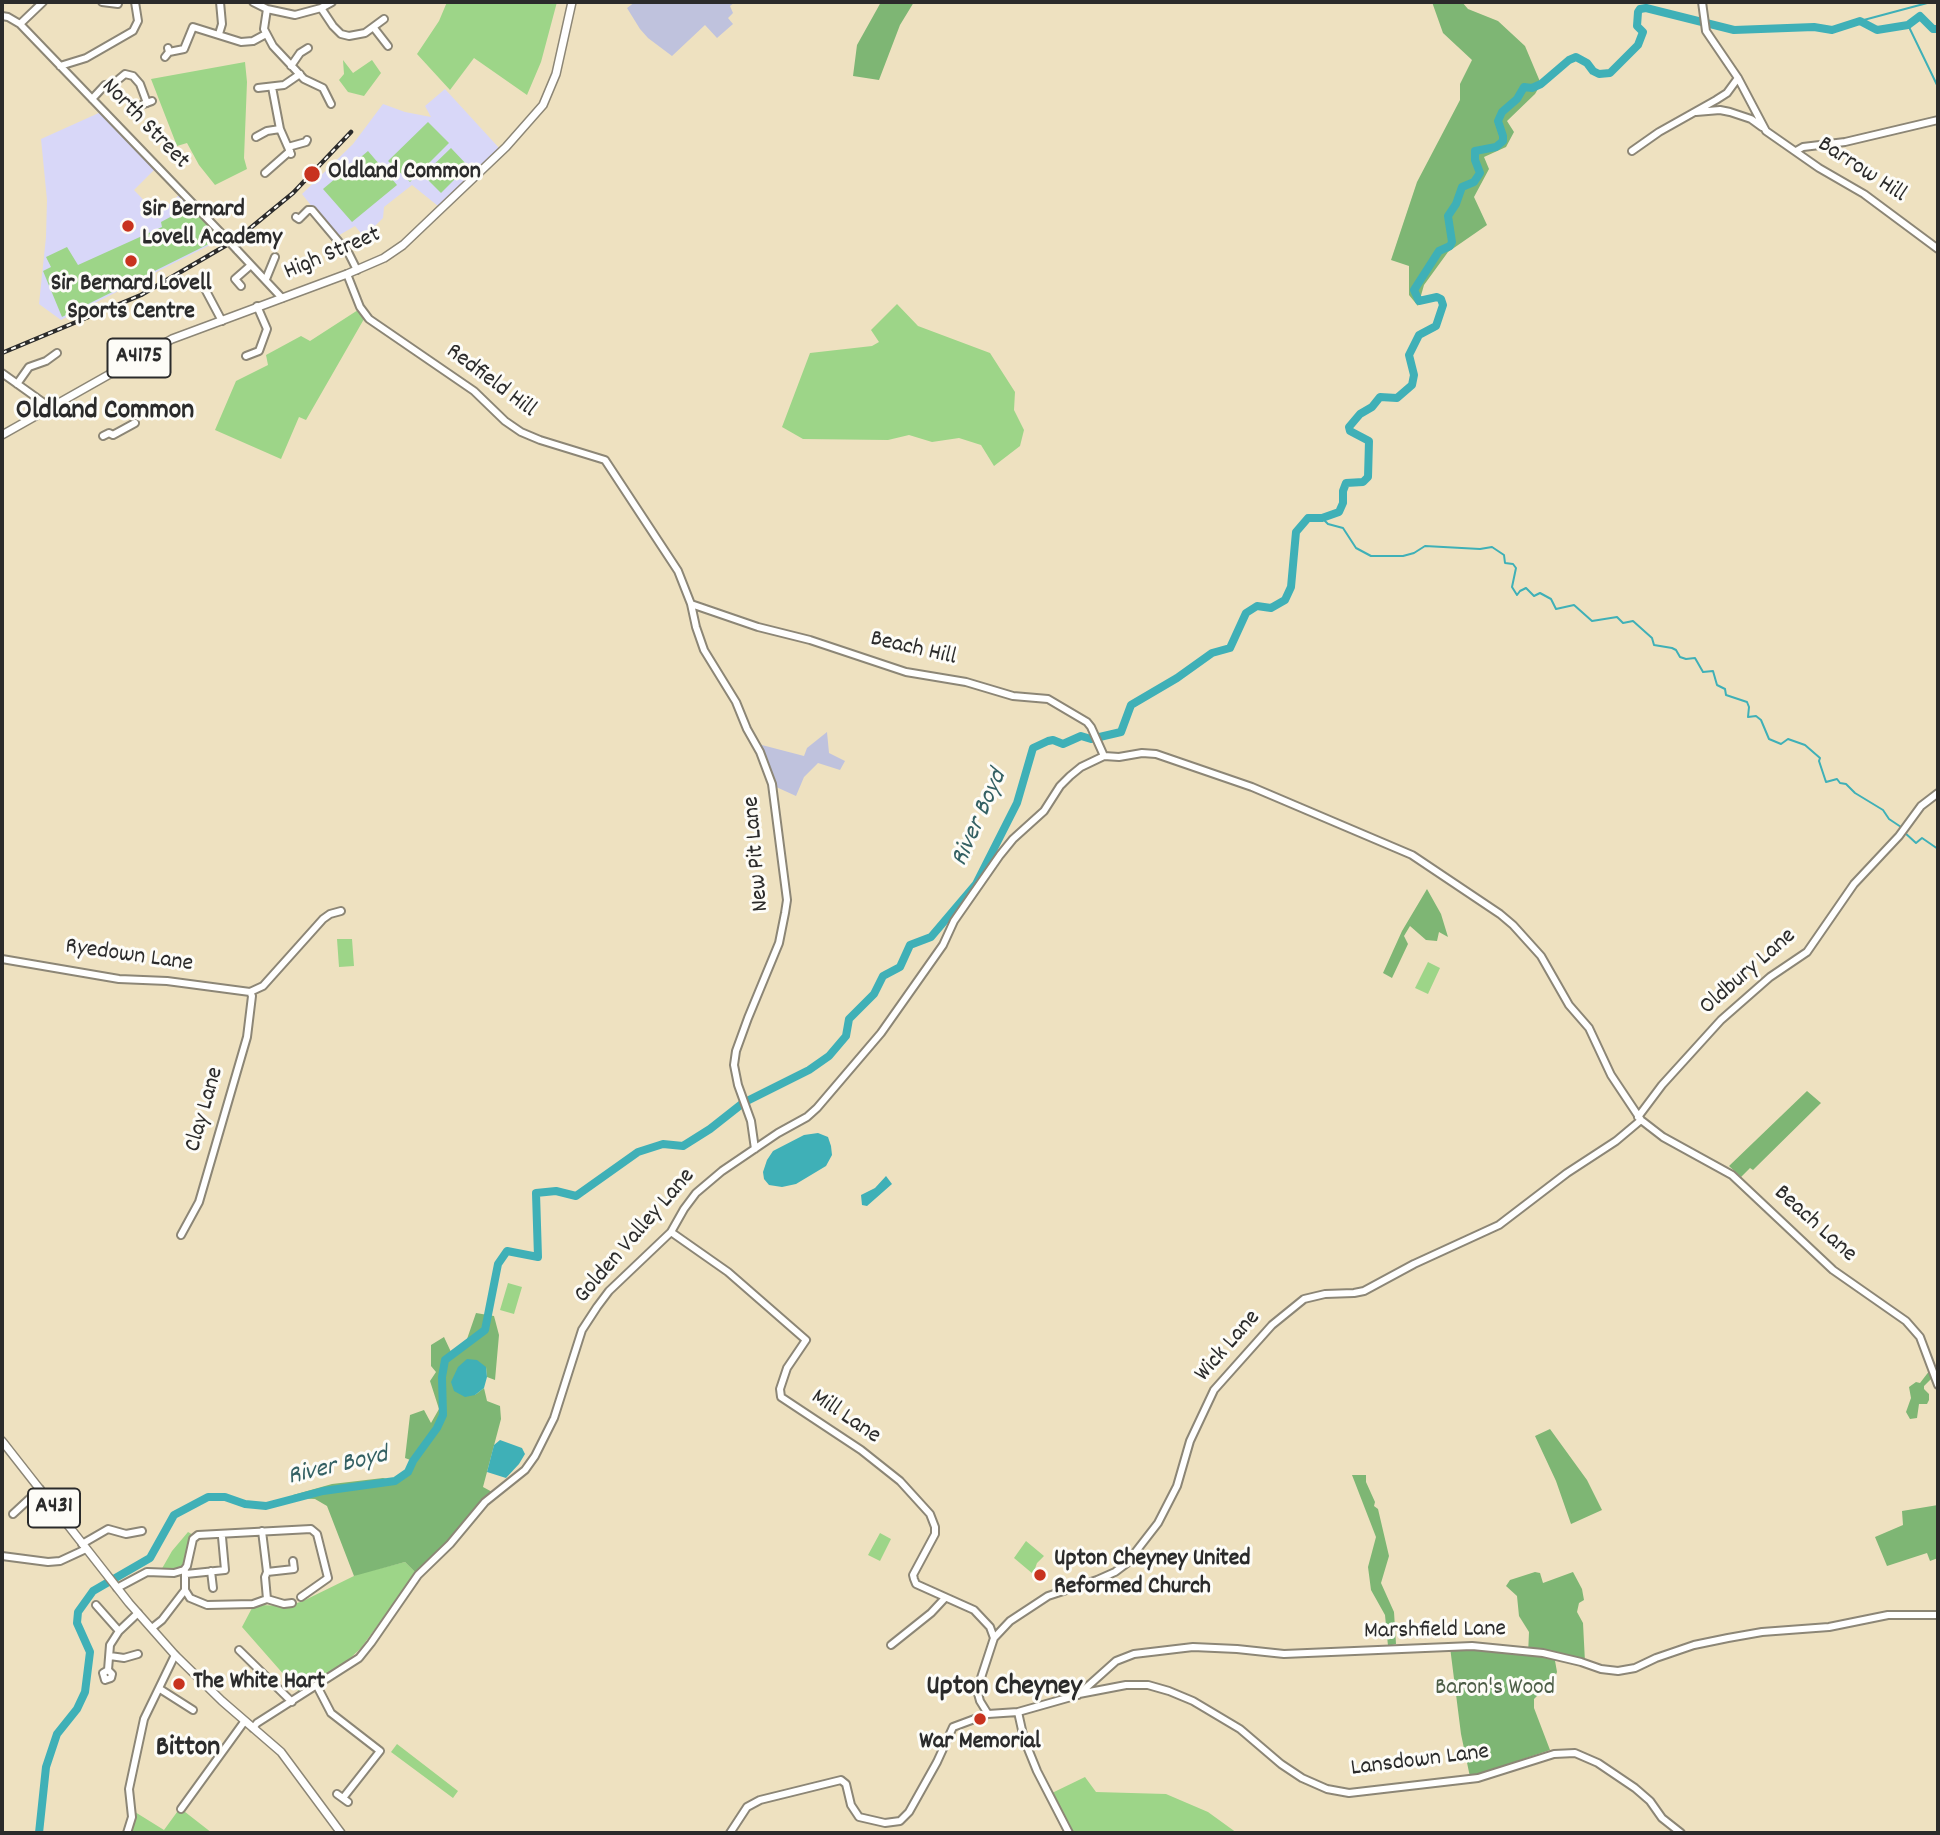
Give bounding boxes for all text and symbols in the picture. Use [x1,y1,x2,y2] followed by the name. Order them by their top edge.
[94,74,194,176] street label: North Street
[1811,132,1911,210] street label: Barrow Hill
[328,160,481,188] place label: Oldland Common
[302,164,322,184] marker: Oldland Common
[142,198,282,254] place label: Sir Bernard Lovell Academy
[120,218,136,234] marker: Sir Bernard Lovell Academy
[280,222,386,288] street label: High Street
[123,253,139,269] marker: Sir Bernard Lovell Sports Centre
[51,272,211,328] place label: Sir Bernard Lovell Sports Centre
[108,338,170,378] road number: A4175
[439,339,541,425] street label: Redfield Hill
[16,396,194,430] district label: Oldland Common
[867,626,959,674] street label: Beach Hill
[946,766,1016,872] water label: River Boyd
[739,795,777,913] street label: New Pit Lane
[1695,923,1803,1023] street label: Oldbury Lane
[63,934,195,980] street label: Ryedown Lane
[180,1064,232,1156] street label: Clay Lane
[569,1164,703,1310] street label: Golden Valley Lane
[1766,1180,1862,1270] street label: Beach Lane
[1190,1305,1268,1389] street label: Wick Lane
[805,1384,885,1452] street label: Mill Lane
[285,1441,391,1495] water label: River Boyd
[28,1488,80,1527] road number: A431
[1054,1547,1250,1603] place label: Upton Cheyney United Reformed Church
[1032,1567,1048,1583] marker: Upton Cheyney United Reformed Church
[1364,1616,1506,1648] street label: Marshfield Lane
[193,1670,325,1698] place label: The White Hart
[926,1672,1082,1706] district label: Upton Cheyney
[171,1676,187,1692] marker: The White Hart
[1435,1676,1555,1704] park label: Baron's Wood
[972,1711,988,1727] marker: War Memorial
[919,1730,1041,1758] place label: War Memorial
[156,1733,220,1767] district label: Bitton
[1349,1739,1491,1785] street label: Lansdown Lane

